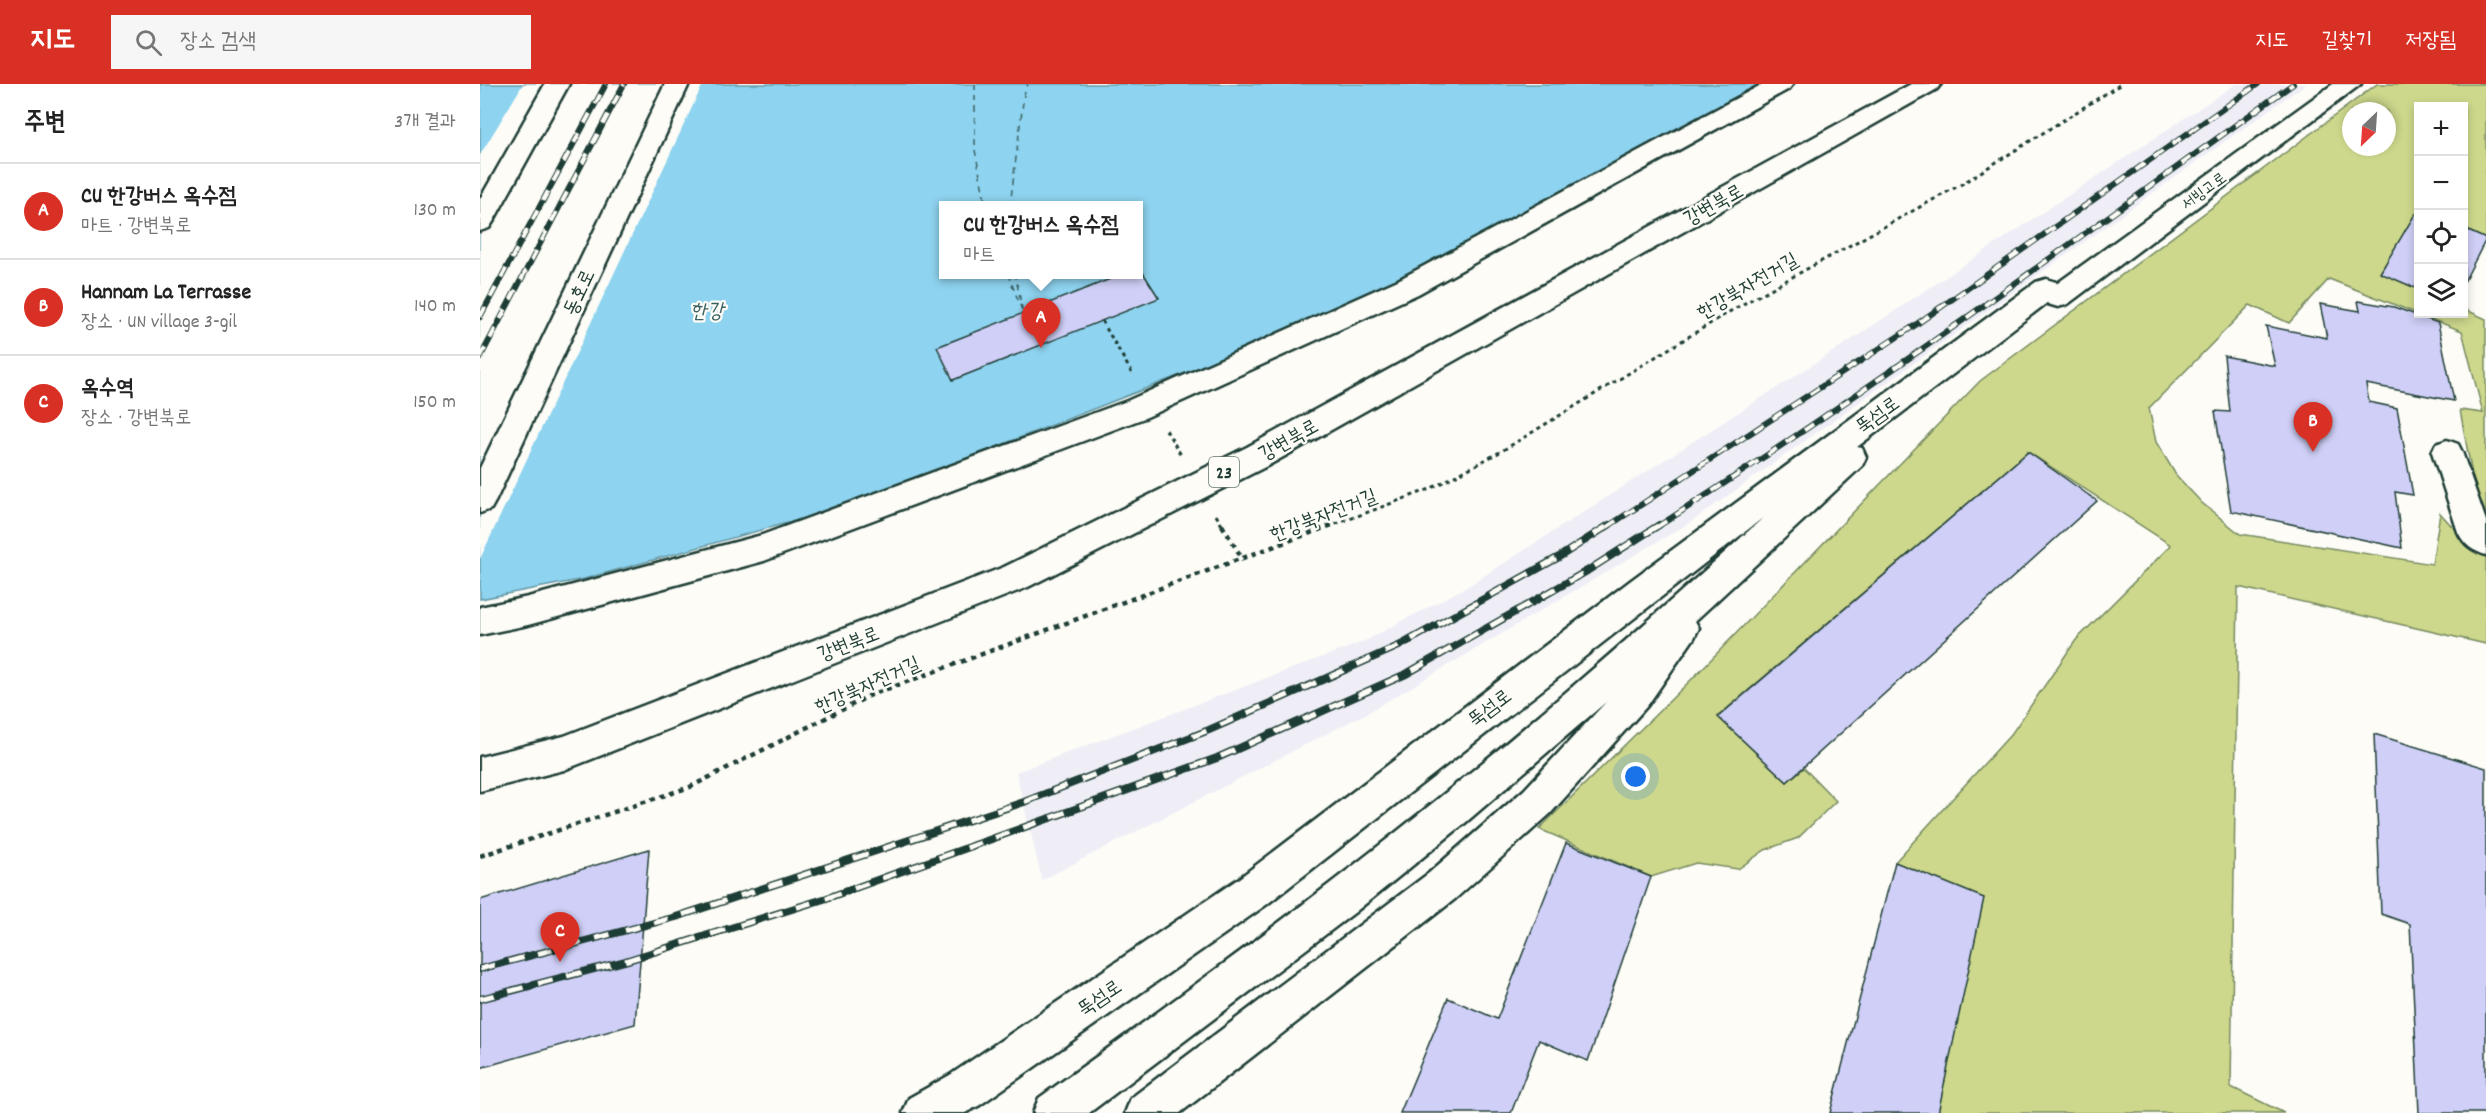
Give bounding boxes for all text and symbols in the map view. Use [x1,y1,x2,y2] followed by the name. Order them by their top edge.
[111,15,531,69] search box
[30,22,75,62] text: 지도
[132,26,165,59] icon: search
[180,27,256,58] text: 장소 검색
[2255,27,2289,57] text: 지도
[2322,27,2372,57] text: 길찾기
[2405,27,2456,57] text: 저장됨
[2342,102,2396,156] north arrow
[2414,102,2468,318] map controls
[2414,102,2468,156] button: +
[24,105,66,142] text: 주변
[394,109,456,137] text: 3개 결과
[2414,156,2468,210] button: −
[2177,168,2232,216] street label: 서빙고로
[1680,179,1749,234] street label: 강변북로
[81,182,236,213] text: CU 한강버스 옥수점
[38,197,49,225] text: A
[414,197,456,225] text: 130 m
[939,201,1143,279] popup
[2414,210,2468,264] button: locate
[963,211,1119,242] text: CU 한강버스 옥수점
[81,213,191,241] text: 마트 · 강변북로
[963,242,995,270] text: 마트
[1693,247,1804,328] street label: 한강북자전거길
[2414,264,2468,318] button: layers
[558,265,604,321] street label: 동호로
[81,278,251,309] text: Hannam La Terrasse
[39,293,48,321] text: B
[414,293,456,321] text: 140 m
[690,298,726,328] water label: 한강
[1022,298,1060,348] pin: A
[81,309,237,337] text: 장소 · UN village 3-gil
[81,374,134,405] text: 옥수역
[39,389,48,417] text: C
[413,389,456,417] text: 150 m
[1851,391,1907,442] street label: 뚝섬로
[2294,402,2332,452] pin: B
[81,405,191,433] text: 장소 · 강변북로
[1255,414,1324,469] street label: 강변북로
[1209,457,1239,487] road number: 23
[1266,484,1382,550] street label: 한강북자전거길
[814,621,884,670] street label: 강변북로
[811,651,925,722] street label: 한강북자전거길
[1463,684,1519,735] street label: 뚝섬로
[1621,762,1650,791] your location
[540,912,580,962] pin: C
[1073,974,1129,1025] street label: 뚝섬로

